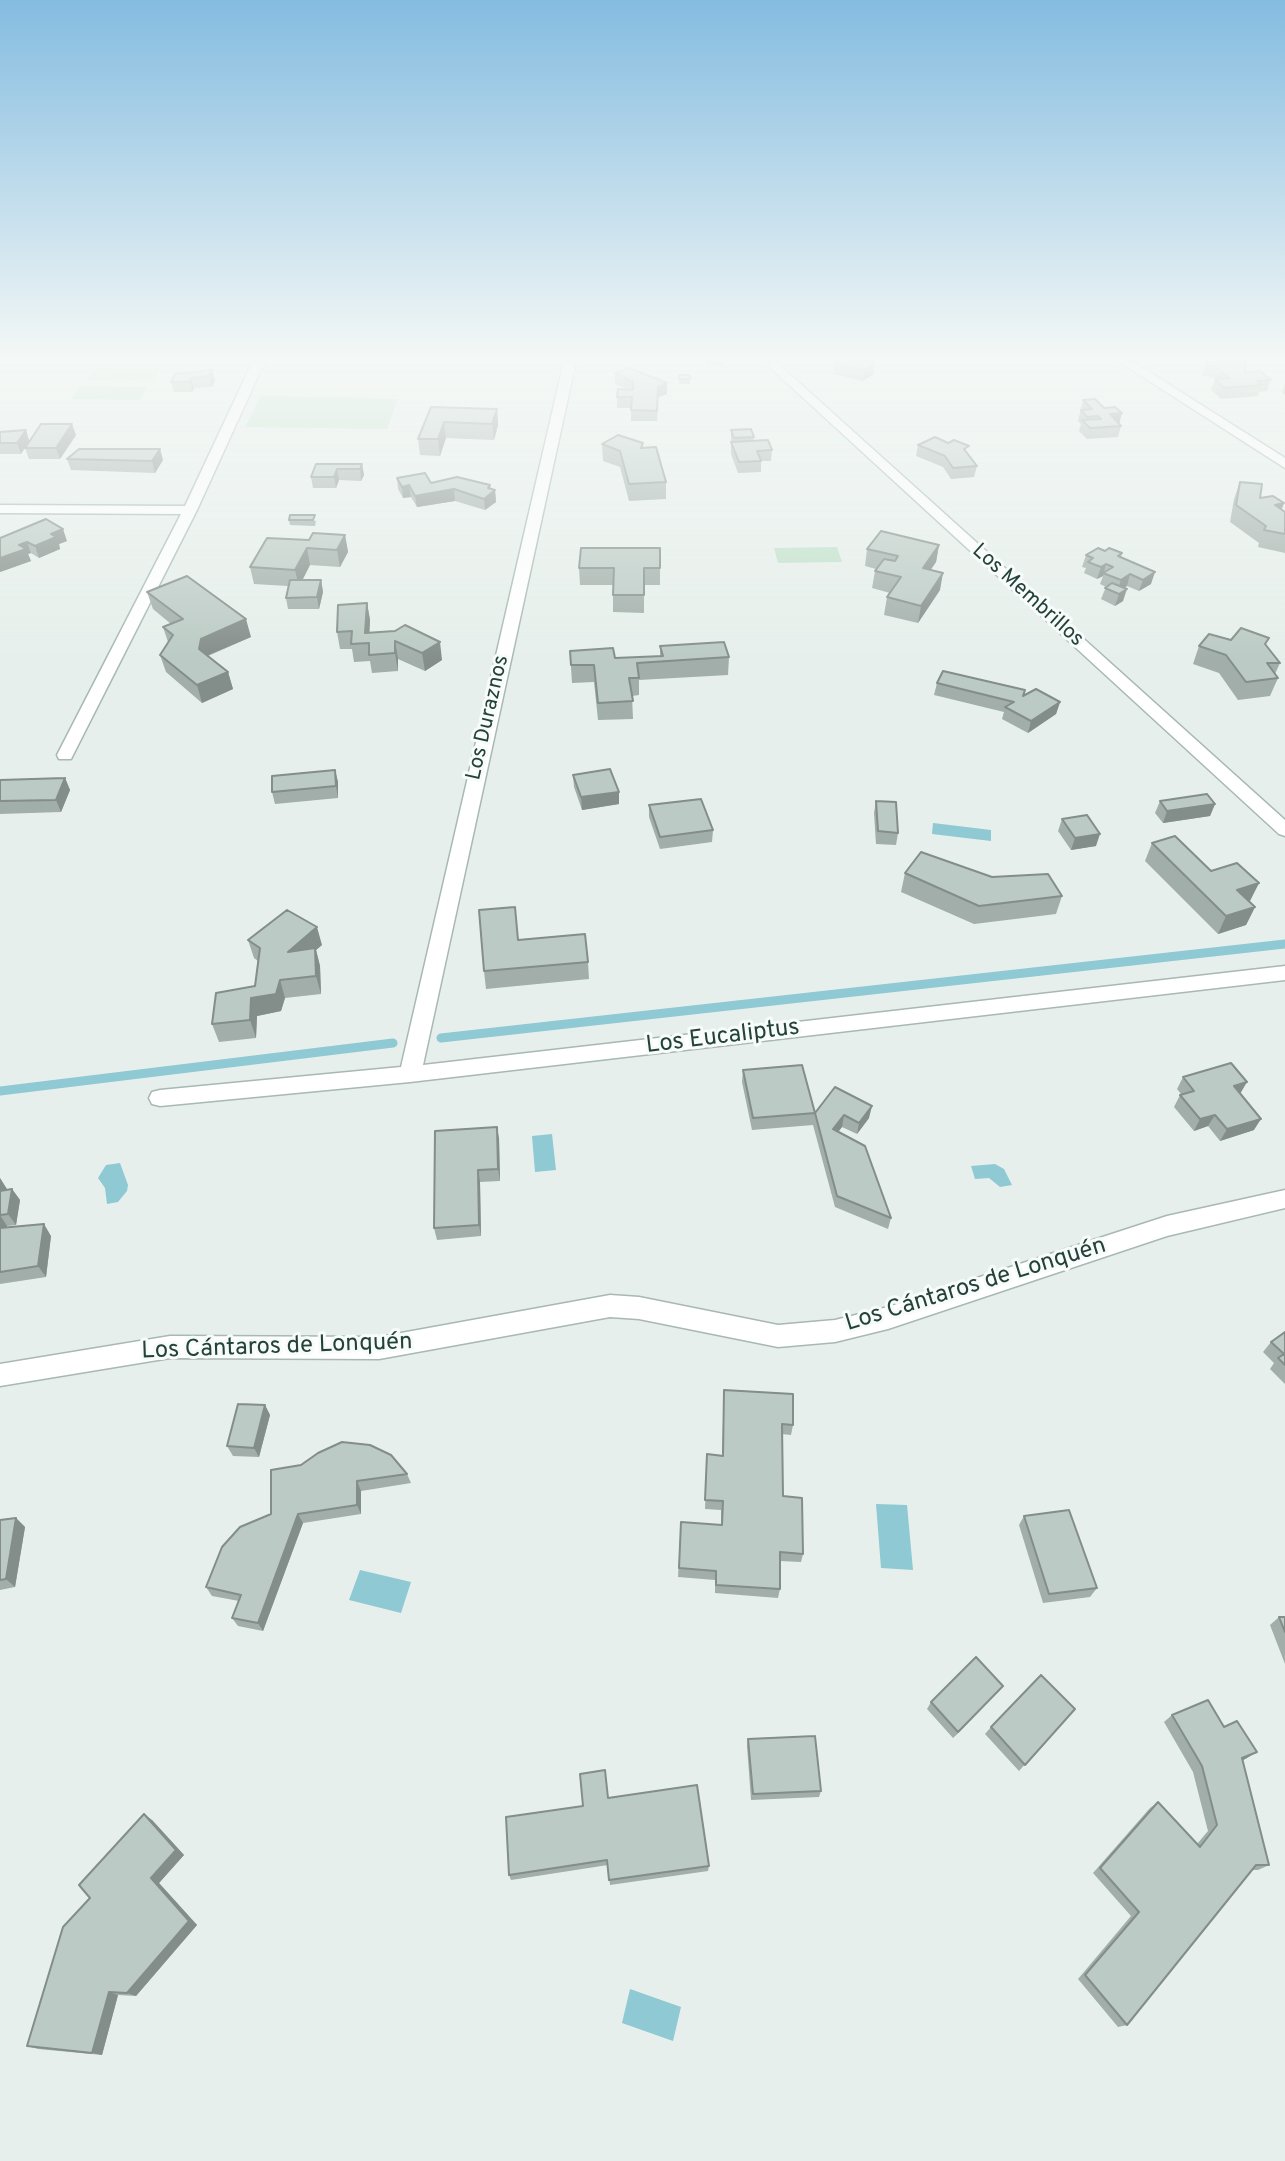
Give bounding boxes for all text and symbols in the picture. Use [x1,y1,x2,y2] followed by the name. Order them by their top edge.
[966,539,1088,653] street label: Los Membrillos
[462,653,516,783] street label: Los Duraznos
[645,1014,801,1062] street label: Los Eucaliptus
[842,1233,1110,1339] street label: Los Cántaros de Lonquén
[141,1329,413,1367] street label: Los Cántaros de Lonquén

